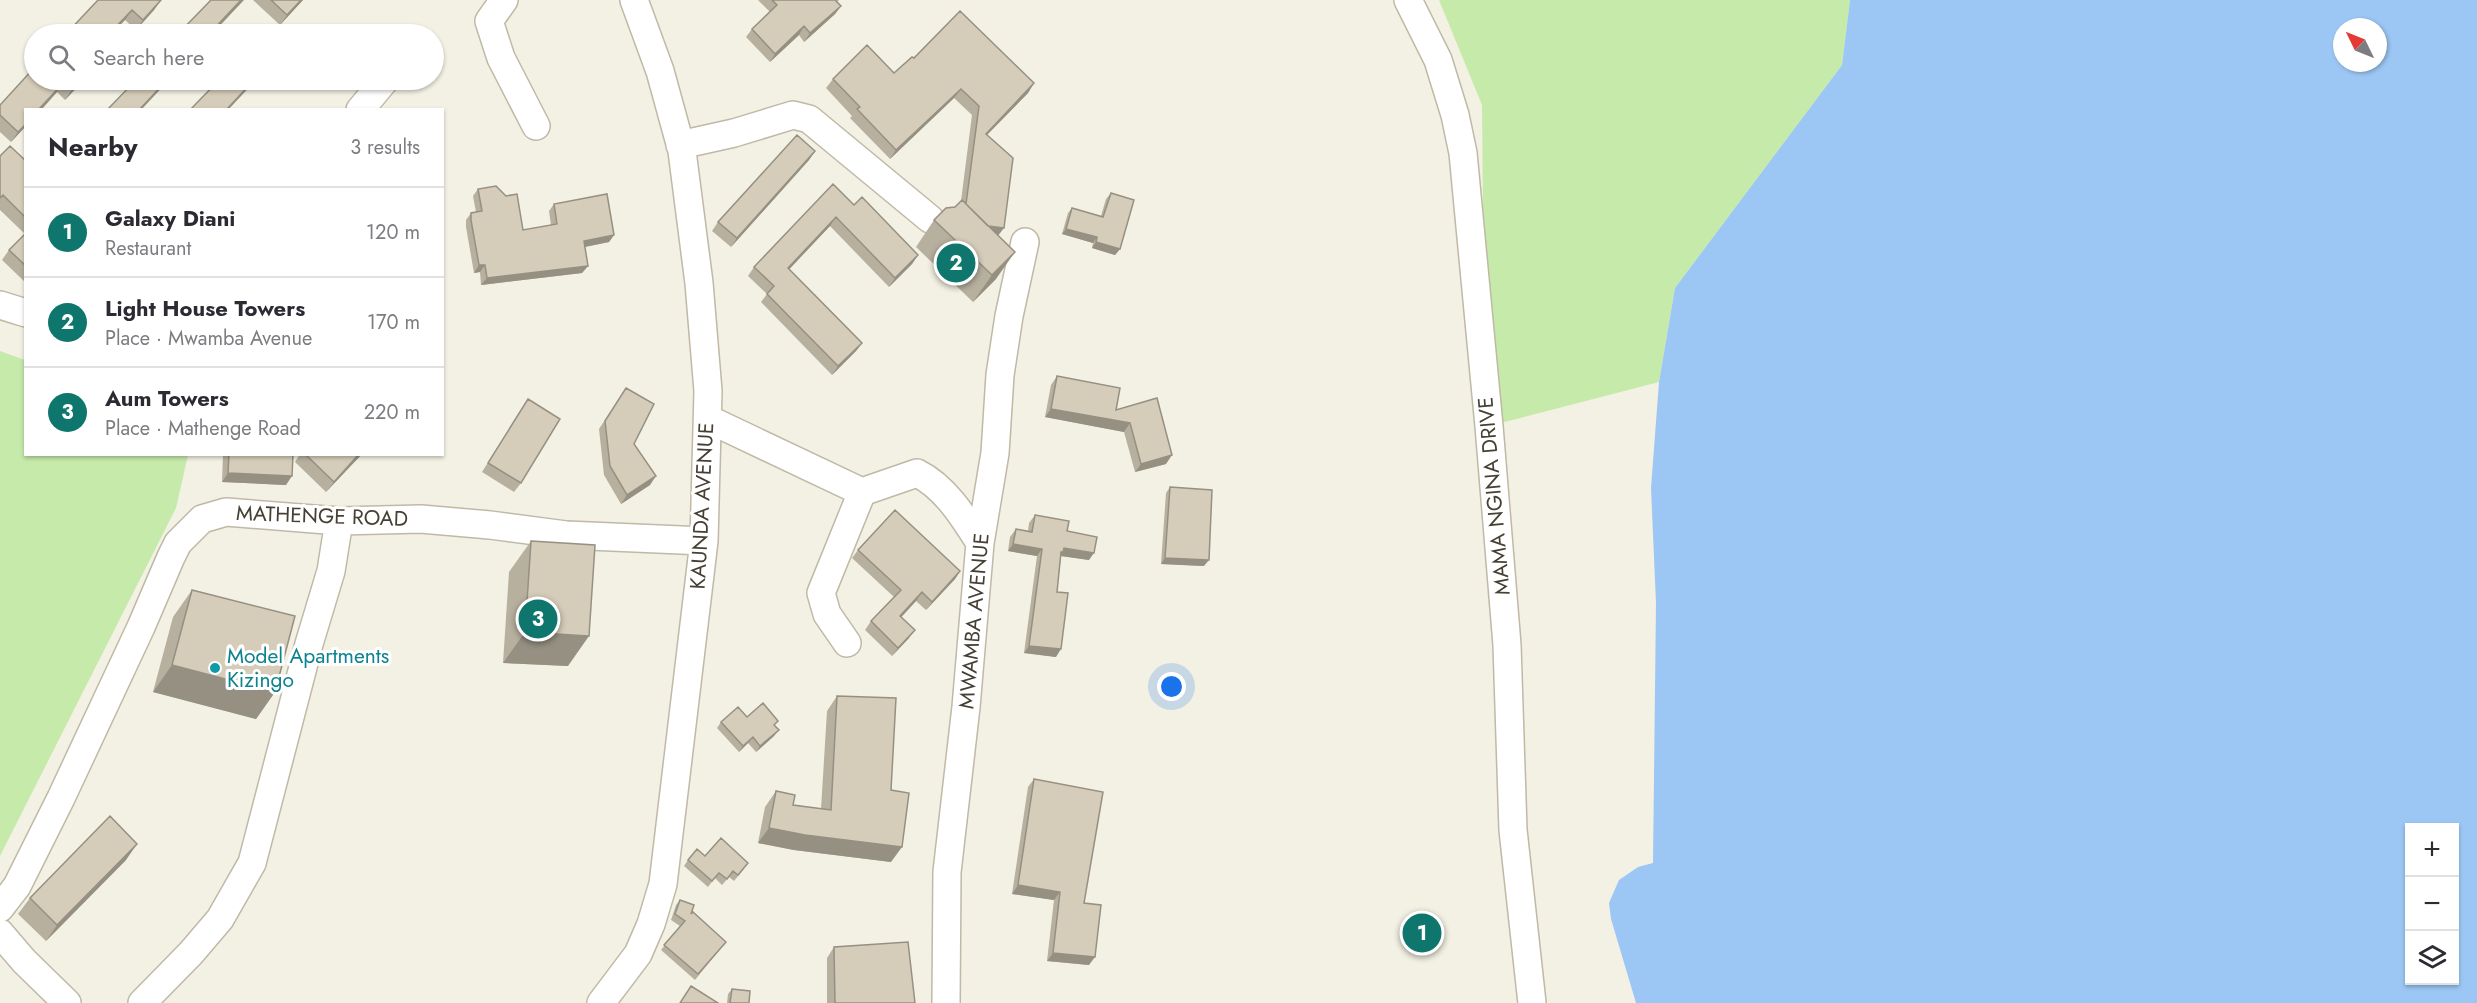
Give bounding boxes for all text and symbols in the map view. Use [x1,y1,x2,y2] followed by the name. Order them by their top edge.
[2333,18,2387,72] north arrow
[24,24,444,90] search box
[45,41,78,74] icon: search
[93,41,204,73] text: Search here
[48,128,137,166] text: Nearby
[350,133,420,162] text: 3 results
[105,202,235,234] text: Galaxy Diani
[62,218,73,247] text: 1
[366,218,420,247] text: 120 m
[105,234,191,263] text: Restaurant
[936,240,976,286] pin: 2
[105,292,305,324] text: Light House Towers
[61,308,74,337] text: 2
[367,308,420,337] text: 170 m
[105,324,312,353] text: Place · Mwamba Avenue
[105,382,229,414] text: Aum Towers
[1470,396,1518,596] street label: MAMA NGINA DRIVE
[61,398,74,427] text: 3
[364,398,420,427] text: 220 m
[105,414,301,443] text: Place · Mathenge Road
[683,422,721,590] street label: KAUNDA AVENUE
[236,498,408,534] street label: MATHENGE ROAD
[951,532,997,710] street label: MWAMBA AVENUE
[518,596,558,642] pin: 3
[227,641,389,695] place label: Model Apartments Kizingo
[208,661,222,675] marker: Model Apartments Kizingo
[1157,672,1186,701] your location
[2405,823,2459,985] map controls
[2405,823,2459,877] button: +
[2405,877,2459,931] button: −
[1402,910,1442,956] pin: 1
[2405,931,2459,985] button: layers

